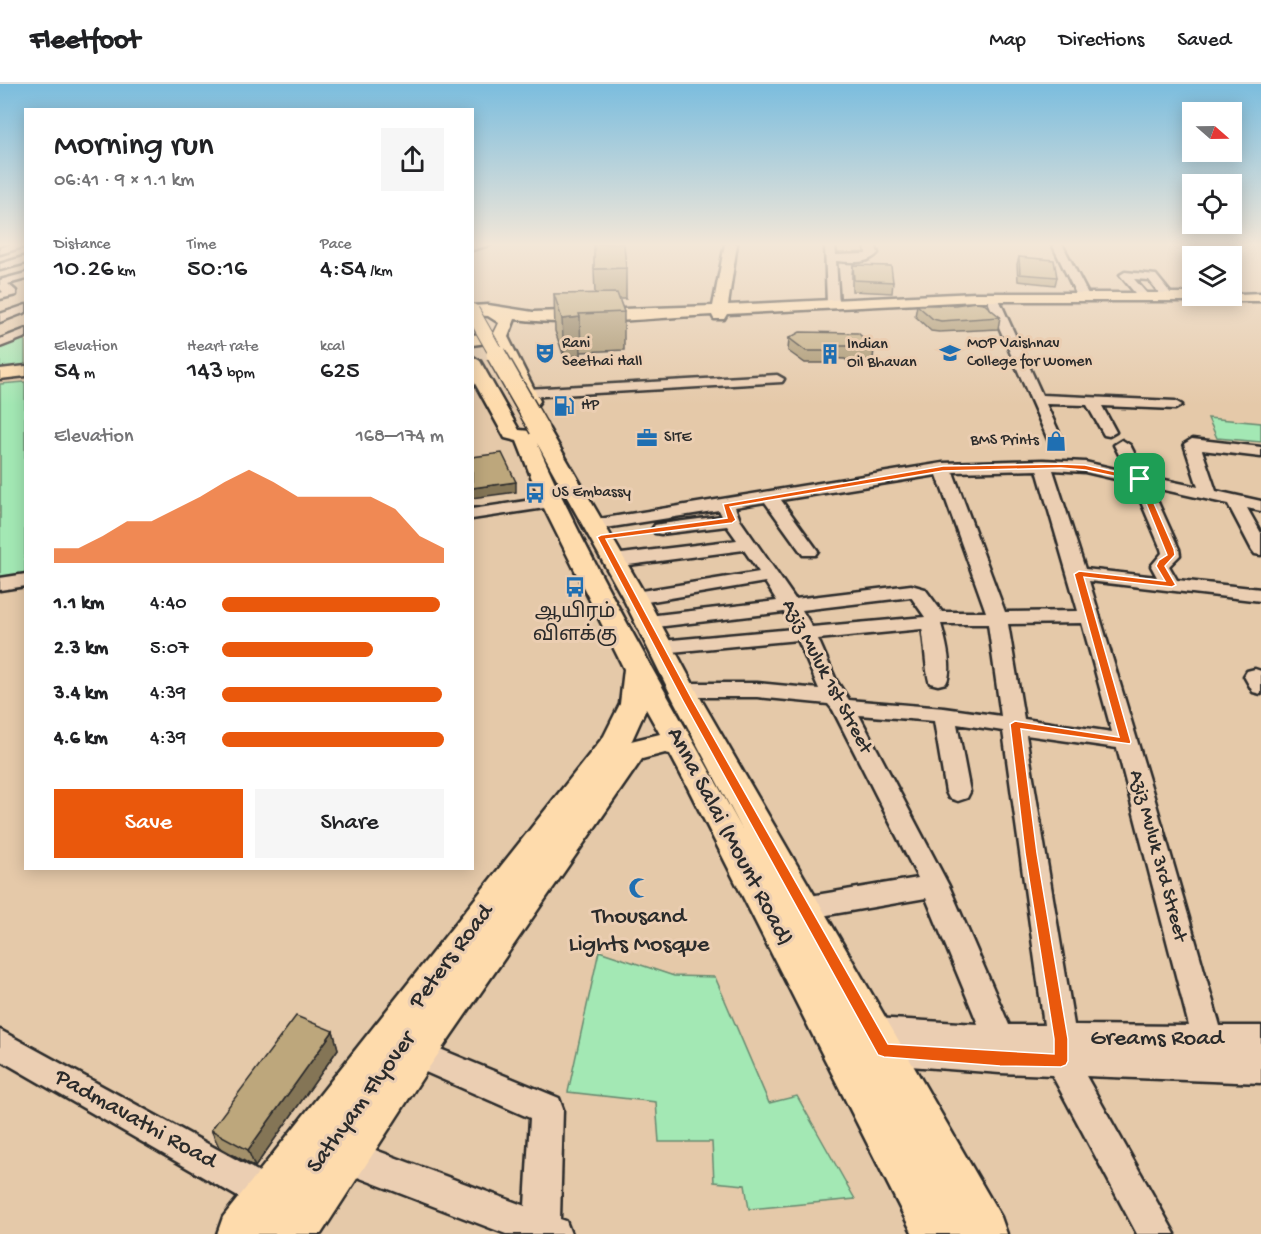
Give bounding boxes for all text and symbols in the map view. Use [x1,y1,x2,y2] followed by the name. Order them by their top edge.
[30,25,140,58] text: Fleetfoot
[989,29,1026,54] text: Map
[1059,29,1144,54] text: Directions
[1177,29,1231,54] text: Saved
[1182,102,1242,162] north arrow
[1182,102,1242,306] map controls
[54,128,214,166] text: Morning run
[381,128,444,191] button: share
[54,170,195,193] text: 06:41 · 9 × 1.1 km
[1182,174,1242,234] button: locate
[54,236,111,255] text: Distance
[187,236,216,255] text: Time
[320,236,351,255] text: Pace
[1182,246,1242,306] button: layers
[54,255,113,286] text: 10.26
[187,255,247,286] text: 50:16
[320,255,366,286] text: 4:54
[113,263,136,282] text: km
[366,263,393,282] text: /km
[562,335,642,372] place label: Rani Seethai Hall
[967,335,1093,372] place label: MOP Vaishnav College for Women
[847,336,917,373] place label: Indian Oil Bhavan
[54,338,118,357] text: Elevation
[187,338,259,357] text: Heart rate
[320,338,345,357] text: kcal
[533,341,557,365] theatre icon: Rani Seethai Hall
[938,341,962,365] school or university icon: MOP Vaishnav College for Women
[818,342,842,366] building icon: Indian Oil Bhavan
[54,357,80,388] text: 54
[187,357,223,388] text: 143
[320,357,360,388] text: 625
[80,365,95,384] text: m
[223,365,255,384] text: bpm
[552,394,576,418] fuel station icon: HP
[581,397,599,416] place label: HP
[54,426,134,449] text: Elevation
[356,426,444,449] text: 168–174 m
[635,426,659,450] office icon: SITE
[664,429,692,448] place label: SITE
[1044,429,1068,453] shop icon: BMS Prints
[970,432,1040,451] place label: BMS Prints
[1114,453,1165,504] pin
[1123,462,1156,495] icon: arrive
[523,481,547,505] bus stop icon: US Embassy
[552,484,631,503] place label: US Embassy
[563,575,587,599] bus stop icon: ஆயிரம் விளக்கு
[54,593,104,616] text: 1.1 km
[150,593,187,616] text: 4:40
[776,596,877,759] street label: Aziz Muluk 1st Street
[533,600,617,648] place label: ஆயிரம் விளக்கு
[54,638,108,661] text: 2.3 km
[150,638,189,661] text: 5:07
[54,683,108,706] text: 3.4 km
[150,683,186,706] text: 4:39
[659,723,799,951] street label: Anna Salai (Mount Road)
[54,728,108,751] text: 4.6 km
[150,728,186,751] text: 4:39
[1123,768,1191,946] street label: Aziz Muluk 3rd Street
[54,789,243,858] button: Save
[255,789,444,858] button: Share
[627,876,651,900] mosque icon: Thousand Lights Mosque
[403,898,502,1016] street label: Peters Road
[569,903,710,960] place label: Thousand Lights Mosque
[301,1024,425,1180] street label: Sathyam Flyover
[1090,1025,1226,1054] street label: Greams Road
[48,1063,223,1177] street label: Padmavathi Road

